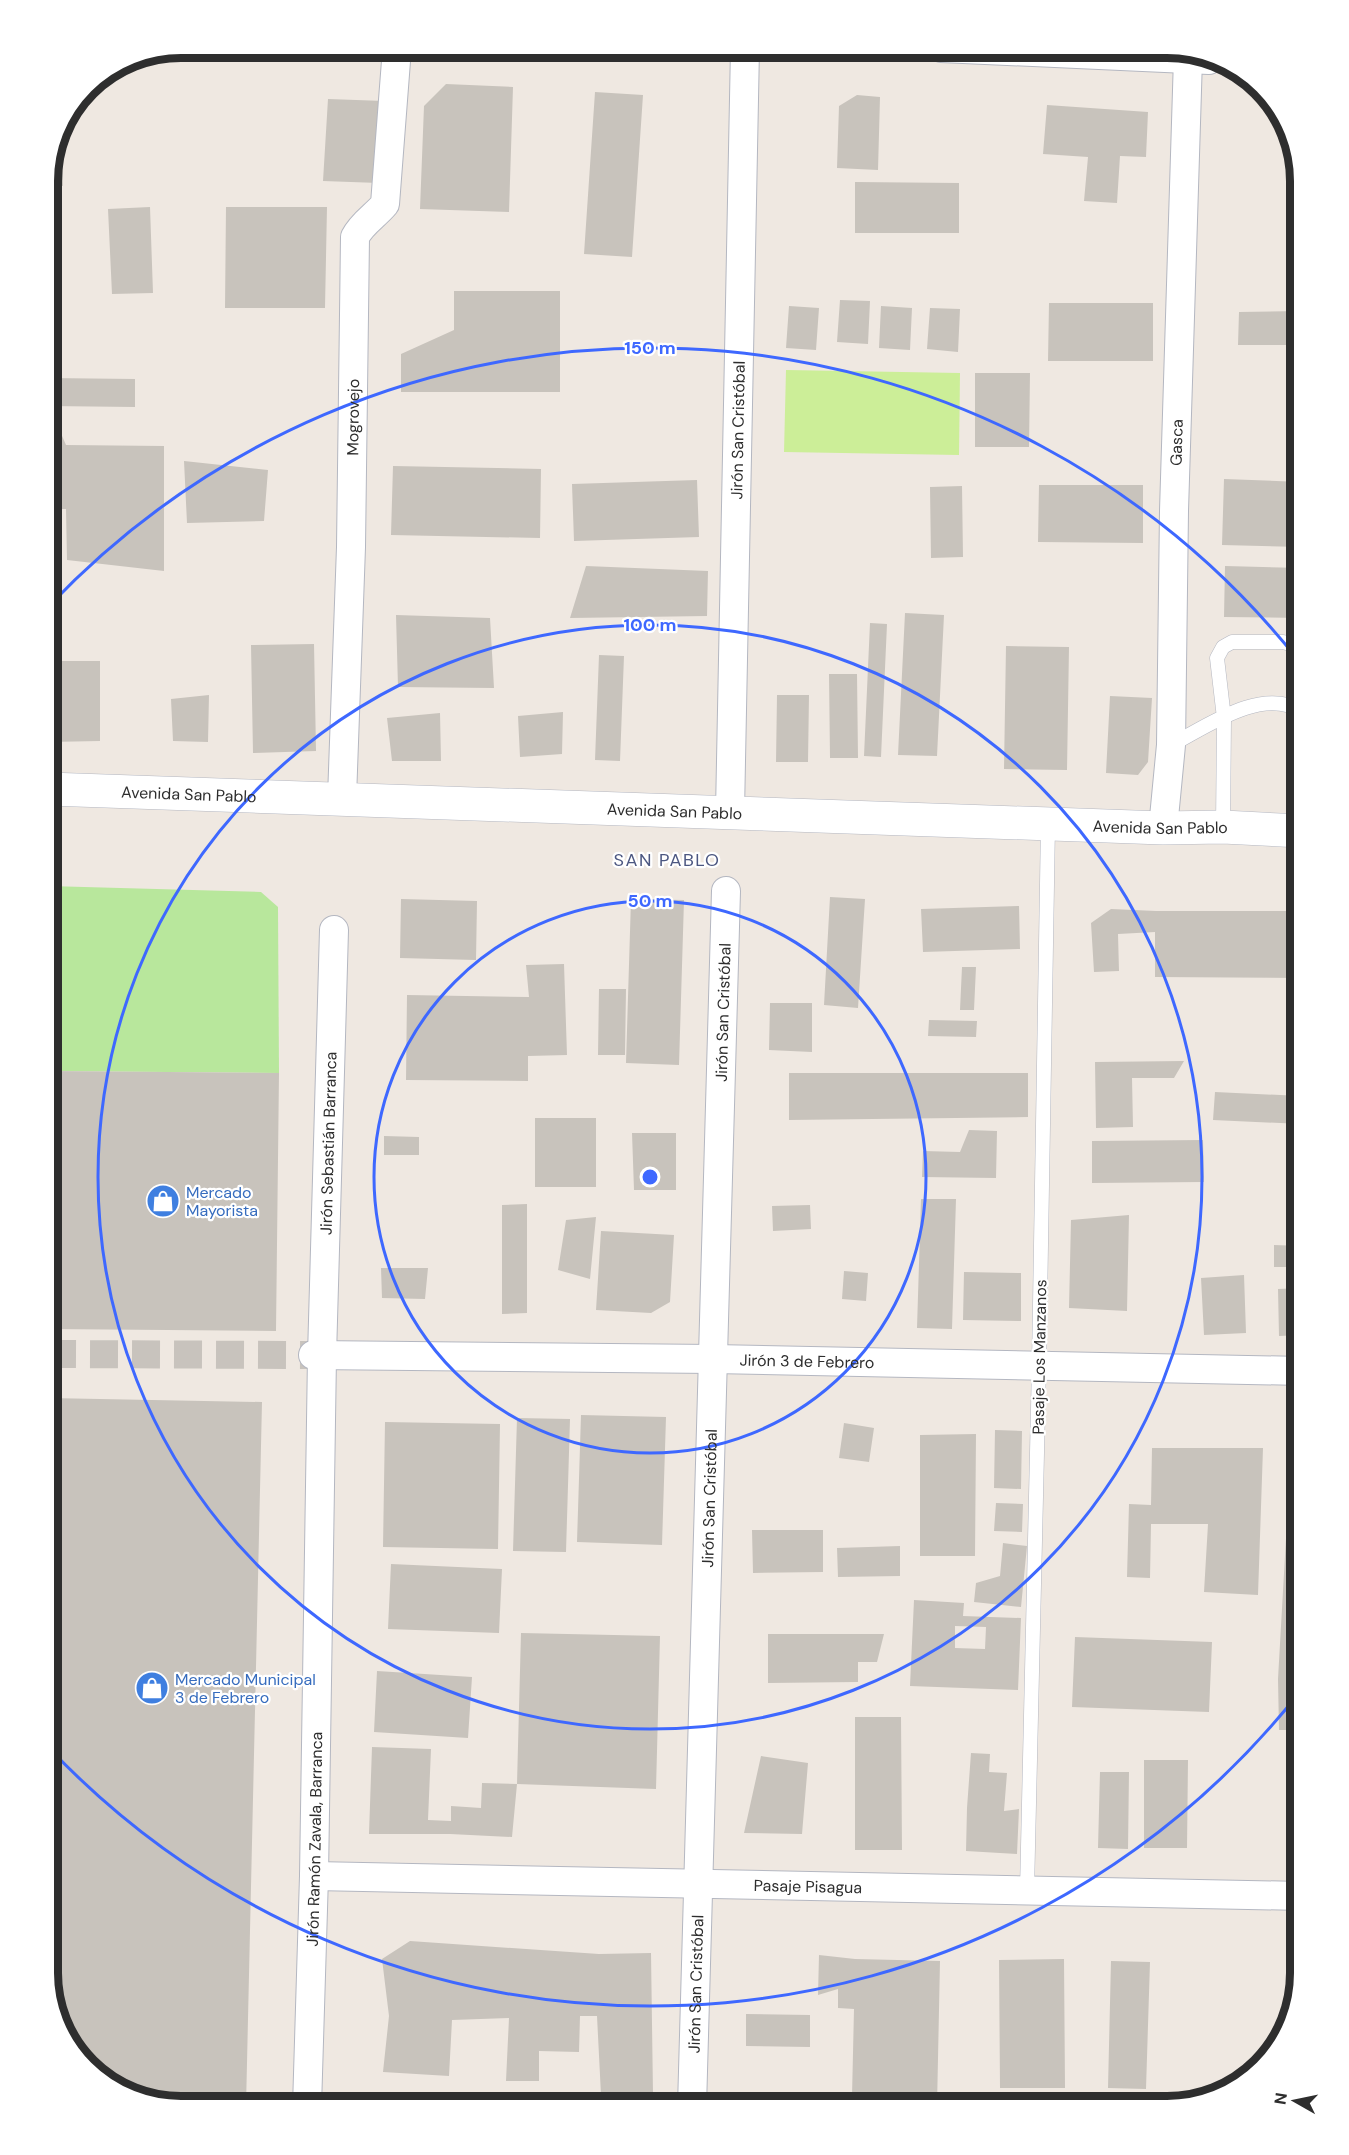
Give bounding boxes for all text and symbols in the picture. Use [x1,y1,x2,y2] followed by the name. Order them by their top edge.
[624,336,676,360] text: 150 m
[726,361,750,500] street label: Jirón San Cristóbal
[342,379,364,456] street label: Mogrovejo
[1165,419,1188,466] street label: Gasca
[623,613,677,637] text: 100 m
[121,782,257,807] street label: Avenida San Pablo
[607,799,743,824] street label: Avenida San Pablo
[1092,816,1228,839] street label: Avenida San Pablo
[613,848,721,872] district label: SAN PABLO
[627,889,673,913] text: 50 m
[711,943,736,1082] street label: Jirón San Cristóbal
[315,1051,342,1235] street label: Jirón Sebastián Barranca
[640,1167,660,1187] centre of rings
[186,1182,258,1221] place label: Mercado Mayorista
[145,1183,181,1219] shop icon: Mercado Mayorista
[1028,1279,1051,1435] street label: Pasaje Los Manzanos
[739,1350,875,1373] street label: Jirón 3 de Febrero
[697,1429,722,1568] street label: Jirón San Cristóbal
[175,1669,316,1708] place label: Mercado Municipal 3 de Febrero
[134,1670,170,1706] shop icon: Mercado Municipal 3 de Febrero
[302,1731,327,1947] street label: Jirón Ramón Zavala, Barranca
[753,1875,862,1898] street label: Pasaje Pisagua
[684,1914,708,2054] street label: Jirón San Cristóbal
[1265,2071,1325,2131] north arrow
[1269,2091,1292,2106] text: N

